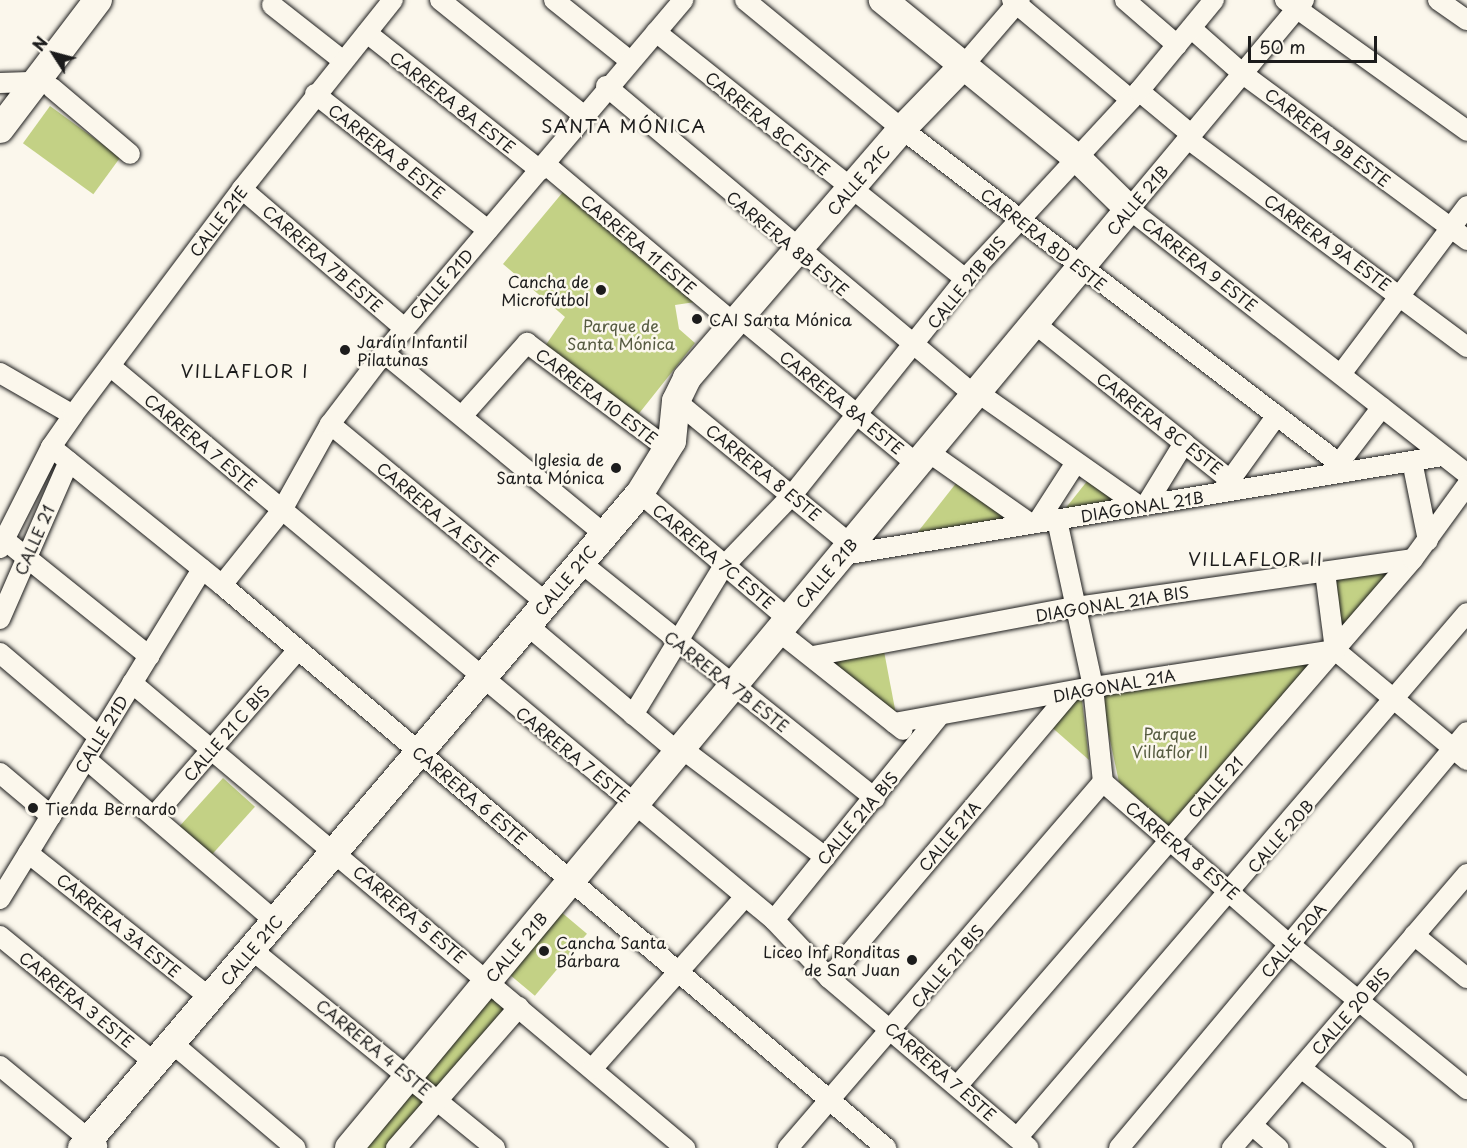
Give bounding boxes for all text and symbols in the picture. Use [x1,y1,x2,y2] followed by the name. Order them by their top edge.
[24,24,84,84] north arrow
[1251,24,1380,62] scale bar
[26,31,53,56] text: N
[1259,33,1306,60] text: 50 m
[387,47,519,157] street label: CARRERA 8A ESTE
[702,67,834,179] street label: CARRERA 8C ESTE
[1262,84,1394,190] street label: CARRERA 9B ESTE
[325,100,449,202] street label: CARRERA 8 ESTE
[542,115,706,137] district label: SANTA MÓNICA
[822,140,894,220] street label: CALLE 21C
[1101,160,1173,240] street label: CALLE 21B
[184,181,252,261] street label: CALLE 21E
[977,184,1111,294] street label: CARRERA 8D ESTE
[724,187,852,299] street label: CARRERA 8B ESTE
[1261,189,1395,295] street label: CARRERA 9A ESTE
[577,190,701,298] street label: CARRERA 11 ESTE
[260,201,386,315] street label: CARRERA 7B ESTE
[1139,213,1261,315] street label: CARRERA 9 ESTE
[921,230,1011,334] street label: CALLE 21B BIS
[404,244,478,324] street label: CALLE 21D
[501,271,589,309] place label: Cancha de Microfútbol
[594,283,608,297] marker: Cancha de Microfútbol
[709,309,851,329] place label: CAI Santa Mónica
[690,312,704,326] marker: CAI Santa Mónica
[567,315,675,353] park label: Parque de Santa Mónica
[357,331,468,369] place label: Jardín Infantil Pilatunas
[338,343,352,357] marker: Jardín Infantil Pilatunas
[531,343,663,449] street label: CARRERA 10 ESTE
[776,346,908,458] street label: CARRERA 8A ESTE
[182,360,308,382] district label: VILLAFLOR I
[1094,368,1226,478] street label: CARRERA 8C ESTE
[141,389,261,495] street label: CARRERA 7 ESTE
[703,420,825,524] street label: CARRERA 8 ESTE
[496,449,604,487] place label: Iglesia de Santa Mónica
[374,458,502,570] street label: CARRERA 7A ESTE
[609,461,623,475] marker: Iglesia de Santa Mónica
[1079,487,1205,525] street label: DIAGONAL 21B
[650,500,778,612] street label: CARRERA 7C ESTE
[10,501,58,579] street label: CALLE 21
[790,533,862,613] street label: CALLE 21B
[529,540,601,620] street label: CALLE 21C
[1190,548,1322,570] district label: VILLAFLOR II
[1034,581,1190,625] street label: DIAGONAL 21A BIS
[662,627,792,735] street label: CARRERA 7B ESTE
[1052,665,1176,705] street label: DIAGONAL 21A
[178,680,274,786] street label: CALLE 21 C BIS
[70,691,132,777] street label: CALLE 21D
[512,702,634,806] street label: CARRERA 7 ESTE
[1132,723,1208,761] park label: Parque Villaflor II
[409,742,531,848] street label: CARRERA 6 ESTE
[1183,752,1247,822] street label: CALLE 21
[812,766,902,870] street label: CALLE 21A BIS
[1242,795,1318,877] street label: CALLE 20B
[913,796,985,876] street label: CALLE 21A
[1123,797,1243,903] street label: CARRERA 8 ESTE
[45,798,176,818] place label: Tienda Bernardo
[26,801,40,815] marker: Tienda Bernardo
[350,861,470,967] street label: CARRERA 5 ESTE
[53,869,185,981] street label: CARRERA 3A ESTE
[1256,898,1330,982] street label: CALLE 20A
[480,907,552,987] street label: CALLE 21B
[215,910,287,990] street label: CALLE 21C
[905,919,989,1013] street label: CALLE 21 BIS
[556,932,666,970] place label: Cancha Santa Bárbara
[763,941,900,979] place label: Liceo Inf Ronditas de San Juan
[537,944,551,958] marker: Cancha Santa Bárbara
[16,947,138,1051] street label: CARRERA 3 ESTE
[905,953,919,967] marker: Liceo Inf Ronditas de San Juan
[1306,963,1394,1059] street label: CALLE 20 BIS
[313,995,435,1099] street label: CARRERA 4 ESTE
[882,1018,1000,1124] street label: CARRERA 7 ESTE

